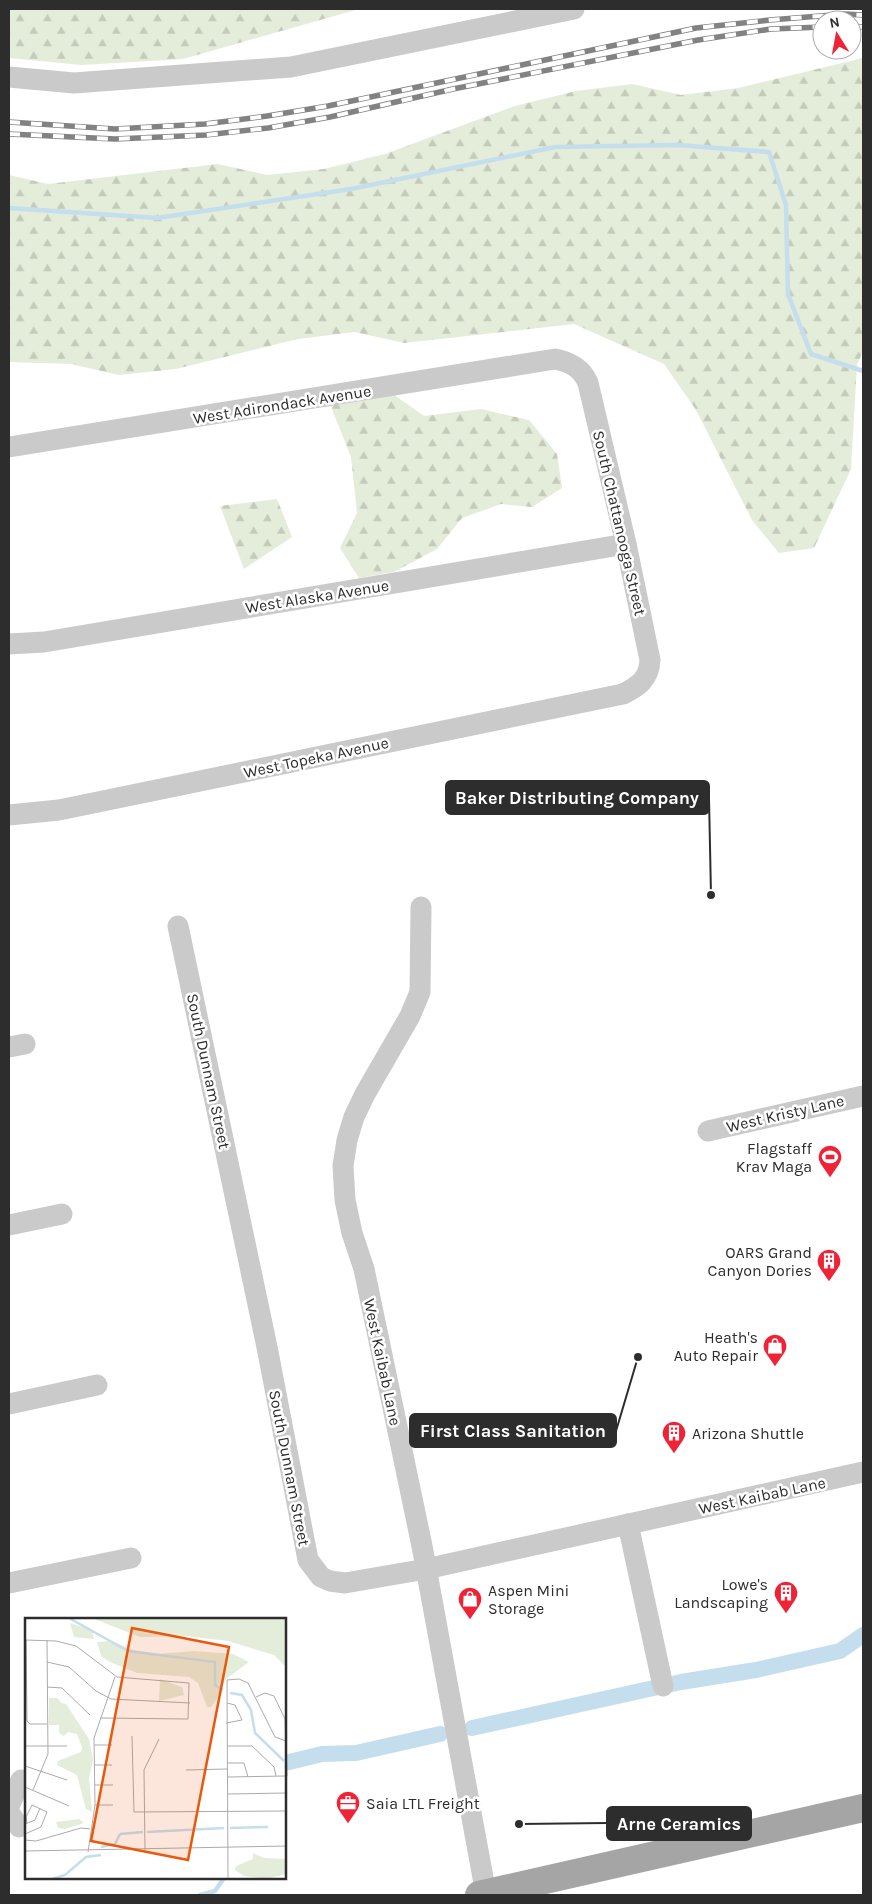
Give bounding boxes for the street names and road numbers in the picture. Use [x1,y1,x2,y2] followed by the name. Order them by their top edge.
[192,381,372,428] street label: West Adirondack Avenue
[589,429,650,618] street label: South Chattanooga Street
[244,576,390,617] street label: West Alaska Avenue
[242,733,390,782] street label: West Topeka Avenue
[183,992,234,1151] street label: South Dunnam Street
[724,1091,846,1136] street label: West Kristy Lane
[360,1297,405,1427] street label: West Kaibab Lane
[265,1388,314,1548] street label: South Dunnam Street
[697,1473,827,1518] street label: West Kaibab Lane

